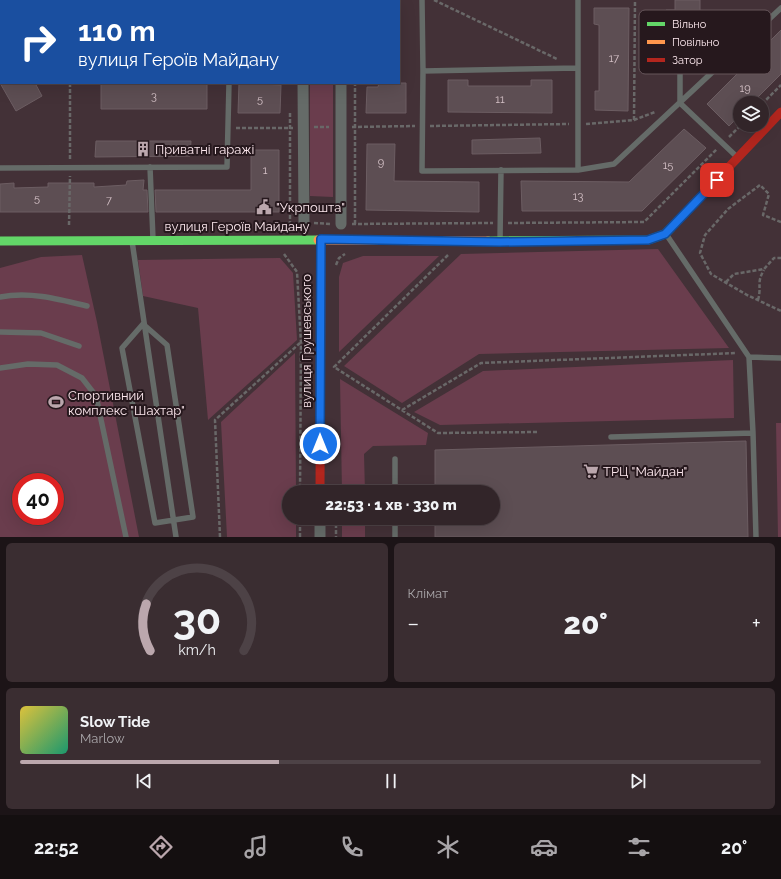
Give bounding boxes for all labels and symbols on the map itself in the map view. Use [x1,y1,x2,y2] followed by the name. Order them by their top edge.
[639,10,771,74] legend
[672,18,707,31] text: Вільно
[672,36,720,49] text: Повільно
[609,52,619,65] house number: 17
[672,54,703,67] text: Затор
[739,82,751,95] house number: 19
[151,90,157,103] house number: 3
[257,93,263,106] house number: 5
[495,93,505,106] house number: 11
[134,140,152,158] building icon: Приватні гаражі
[155,142,254,157] place label: Приватні гаражі
[378,156,384,169] house number: 9
[663,159,673,172] house number: 15
[700,163,734,197] pin
[263,164,268,177] house number: 1
[573,190,583,203] house number: 13
[34,192,40,205] house number: 5
[106,194,112,207] house number: 7
[255,198,273,216] public building icon: "Укрпошта"
[276,200,345,215] place label: "Укрпошта"
[164,219,310,234] street label: вулиця Героїв Майдану
[299,274,314,408] street label: вулиця Грушевського
[68,388,185,418] place label: Спортивний комплекс "Шахтар"
[47,393,65,411] sports icon: Спортивний комплекс "Шахтар"
[299,423,341,465] position arrow
[582,462,600,480] supermarket icon: ТРЦ "Майдан"
[603,464,687,479] place label: ТРЦ "Майдан"
[12,473,64,525] speed limit sign: 40

